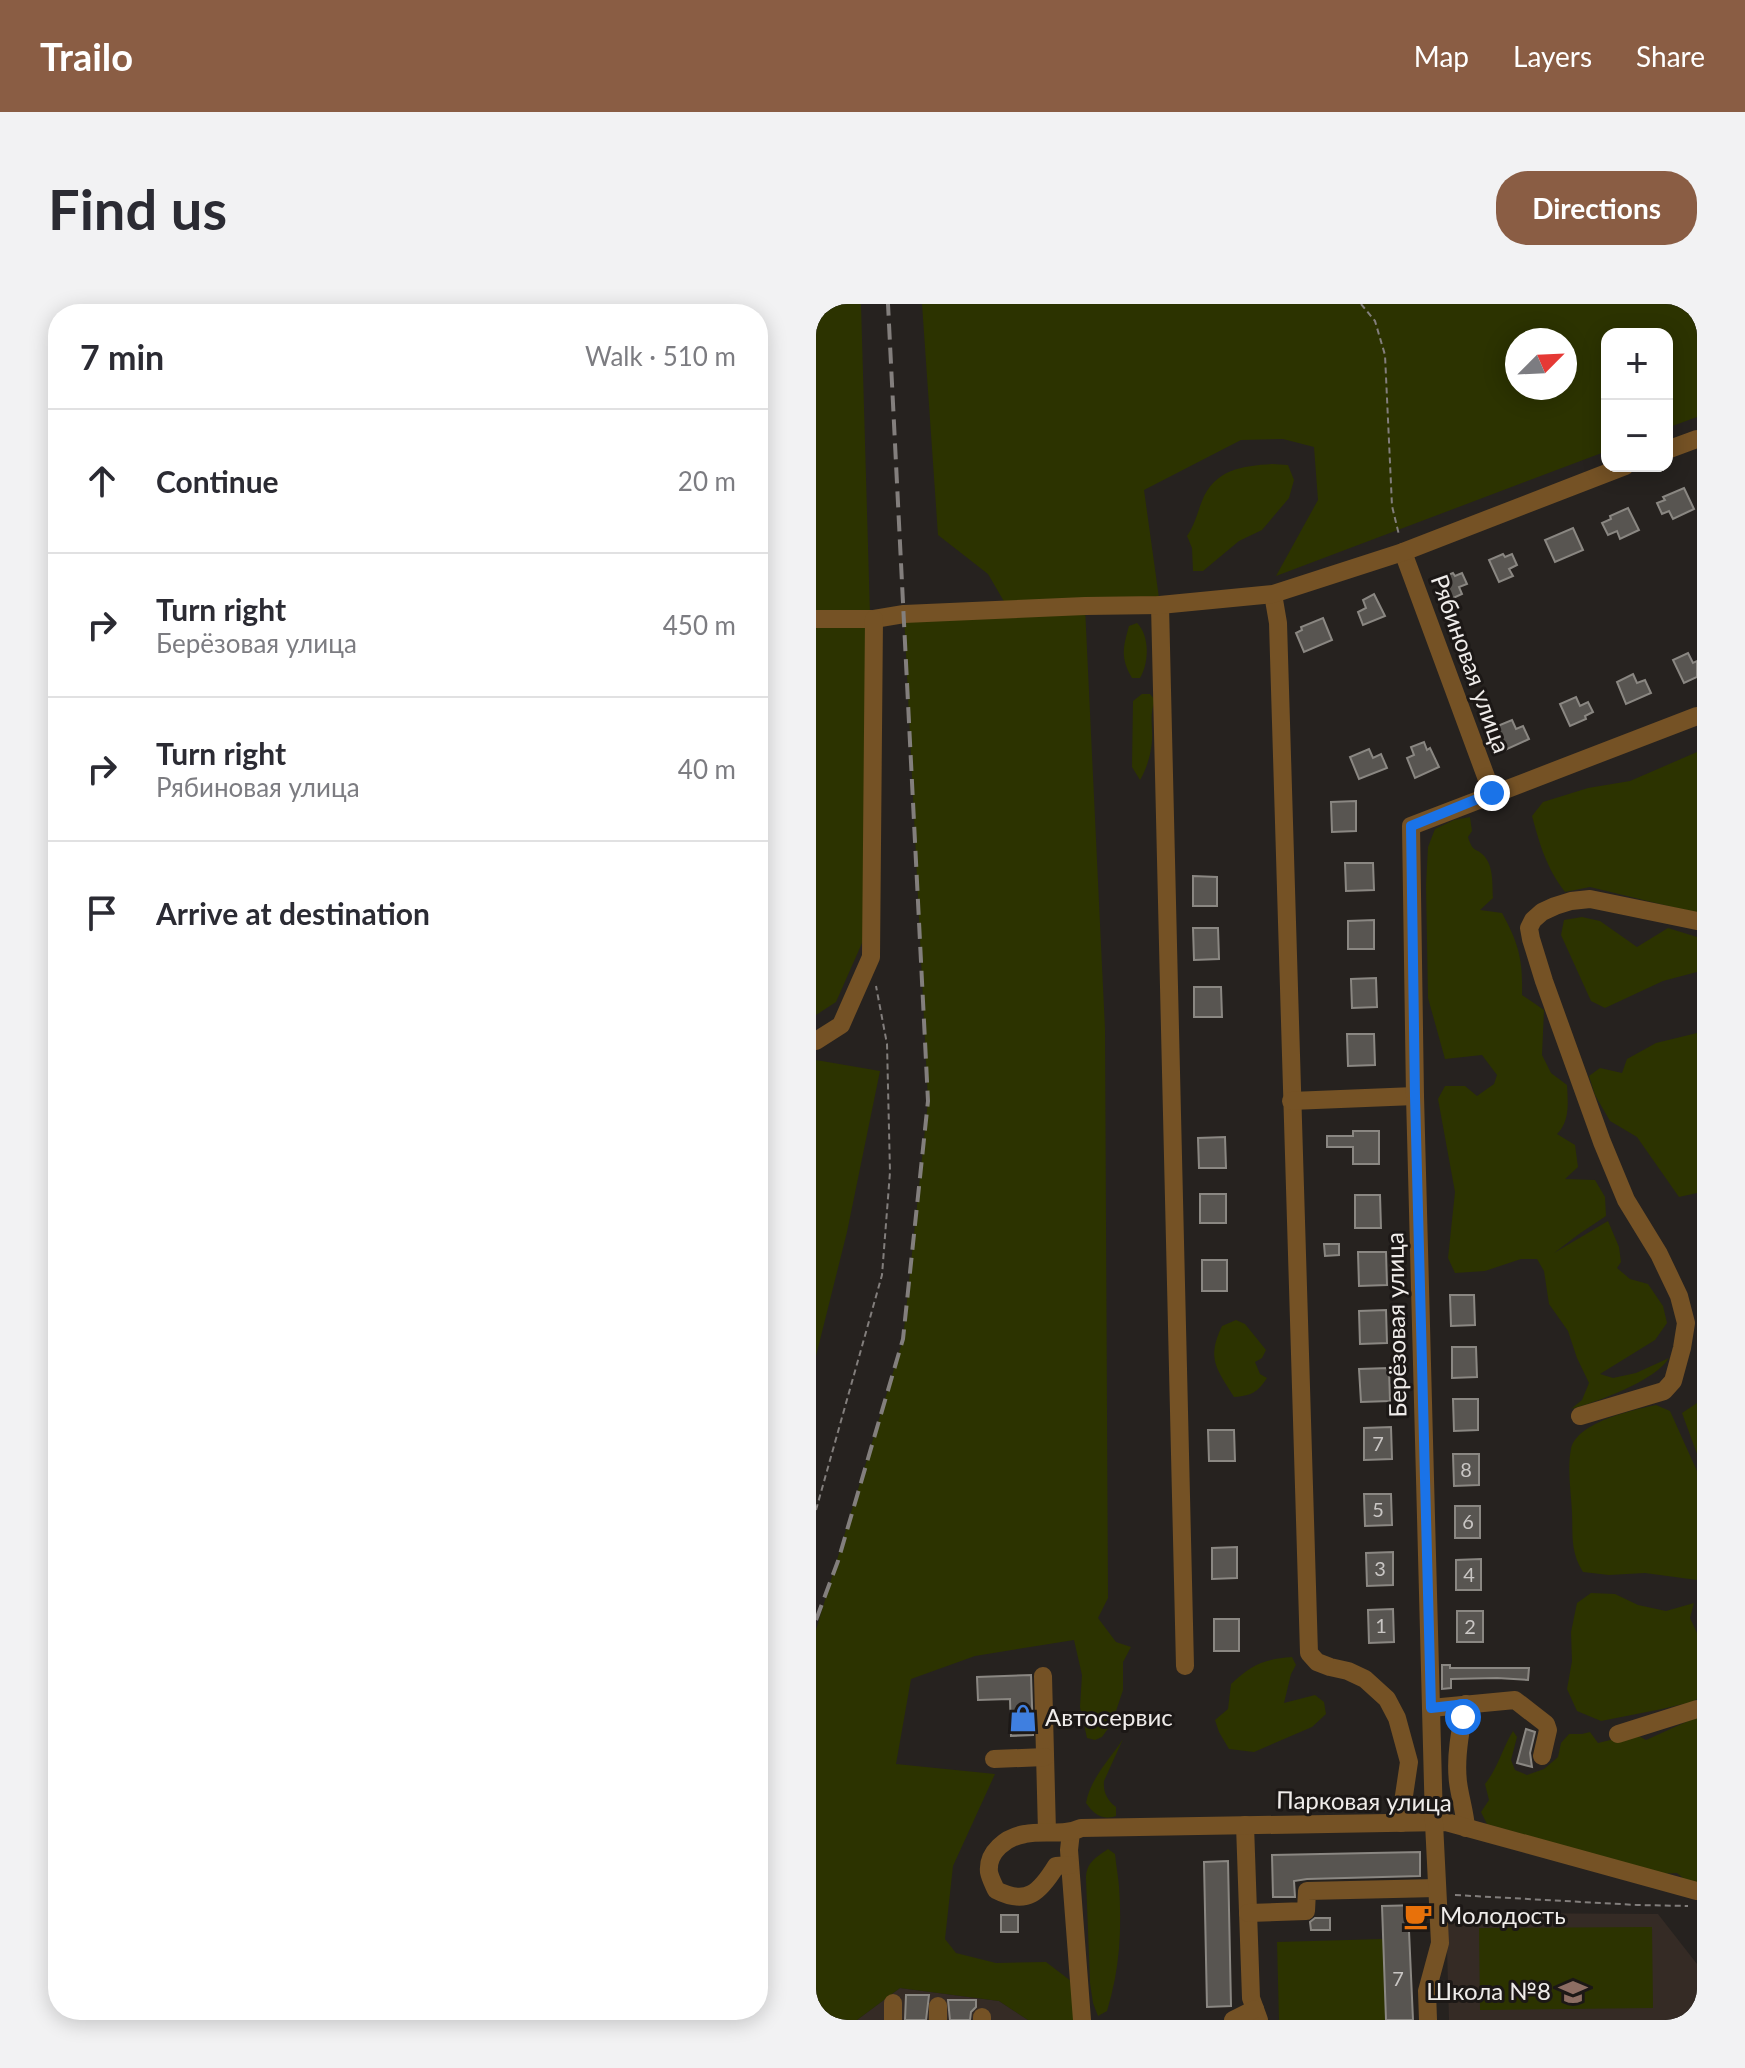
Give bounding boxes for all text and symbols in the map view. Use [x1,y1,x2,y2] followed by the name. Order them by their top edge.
[40,33,133,79] text: Trailo
[1414,39,1469,73] text: Map
[1513,39,1592,73] text: Layers
[1636,39,1705,73] text: Share
[1496,171,1697,245] button: Directions
[48,175,227,242] text: Find us
[1505,328,1577,400] north arrow
[1601,328,1673,472] map controls
[1601,328,1673,400] button: +
[80,336,164,377] text: 7 min
[585,340,736,372] text: Walk · 510 m
[1601,400,1673,472] button: −
[80,459,124,503] icon: ahead
[156,463,279,499] text: Continue
[678,465,736,497] text: 20 m
[1426,570,1517,757] street label: Рябиновая улица
[156,591,286,627] text: Turn right
[80,603,124,647] icon: right
[663,609,736,641] text: 450 m
[156,627,357,659] text: Берёзовая улица
[156,735,286,771] text: Turn right
[80,747,124,791] icon: right
[678,753,736,785] text: 40 m
[156,771,360,803] text: Рябиновая улица
[1474,775,1510,811] route end
[80,891,124,935] icon: arrive
[156,895,430,931] text: Arrive at destination
[1379,1232,1412,1418] street label: Берёзовая улица
[1372,1431,1384,1455] house number: 7
[1460,1457,1472,1481] house number: 8
[1372,1497,1384,1521] house number: 5
[1462,1509,1474,1533] house number: 6
[1374,1556,1386,1580] house number: 3
[1463,1562,1475,1586] house number: 4
[1375,1613,1387,1637] house number: 1
[1464,1614,1476,1638] house number: 2
[1445,1699,1481,1735] route start
[1045,1702,1173,1731] place label: Автосервис
[1008,1703,1038,1733] shop icon: Автосервис
[1276,1784,1452,1817] street label: Парковая улица
[1440,1900,1566,1929] place label: Молодость
[1403,1901,1433,1931] cafe icon: Молодость
[1392,1966,1404,1990] house number: 7
[1426,1976,1551,2005] place label: Школа №8
[1558,1977,1588,2007] school or university icon: Школа №8

